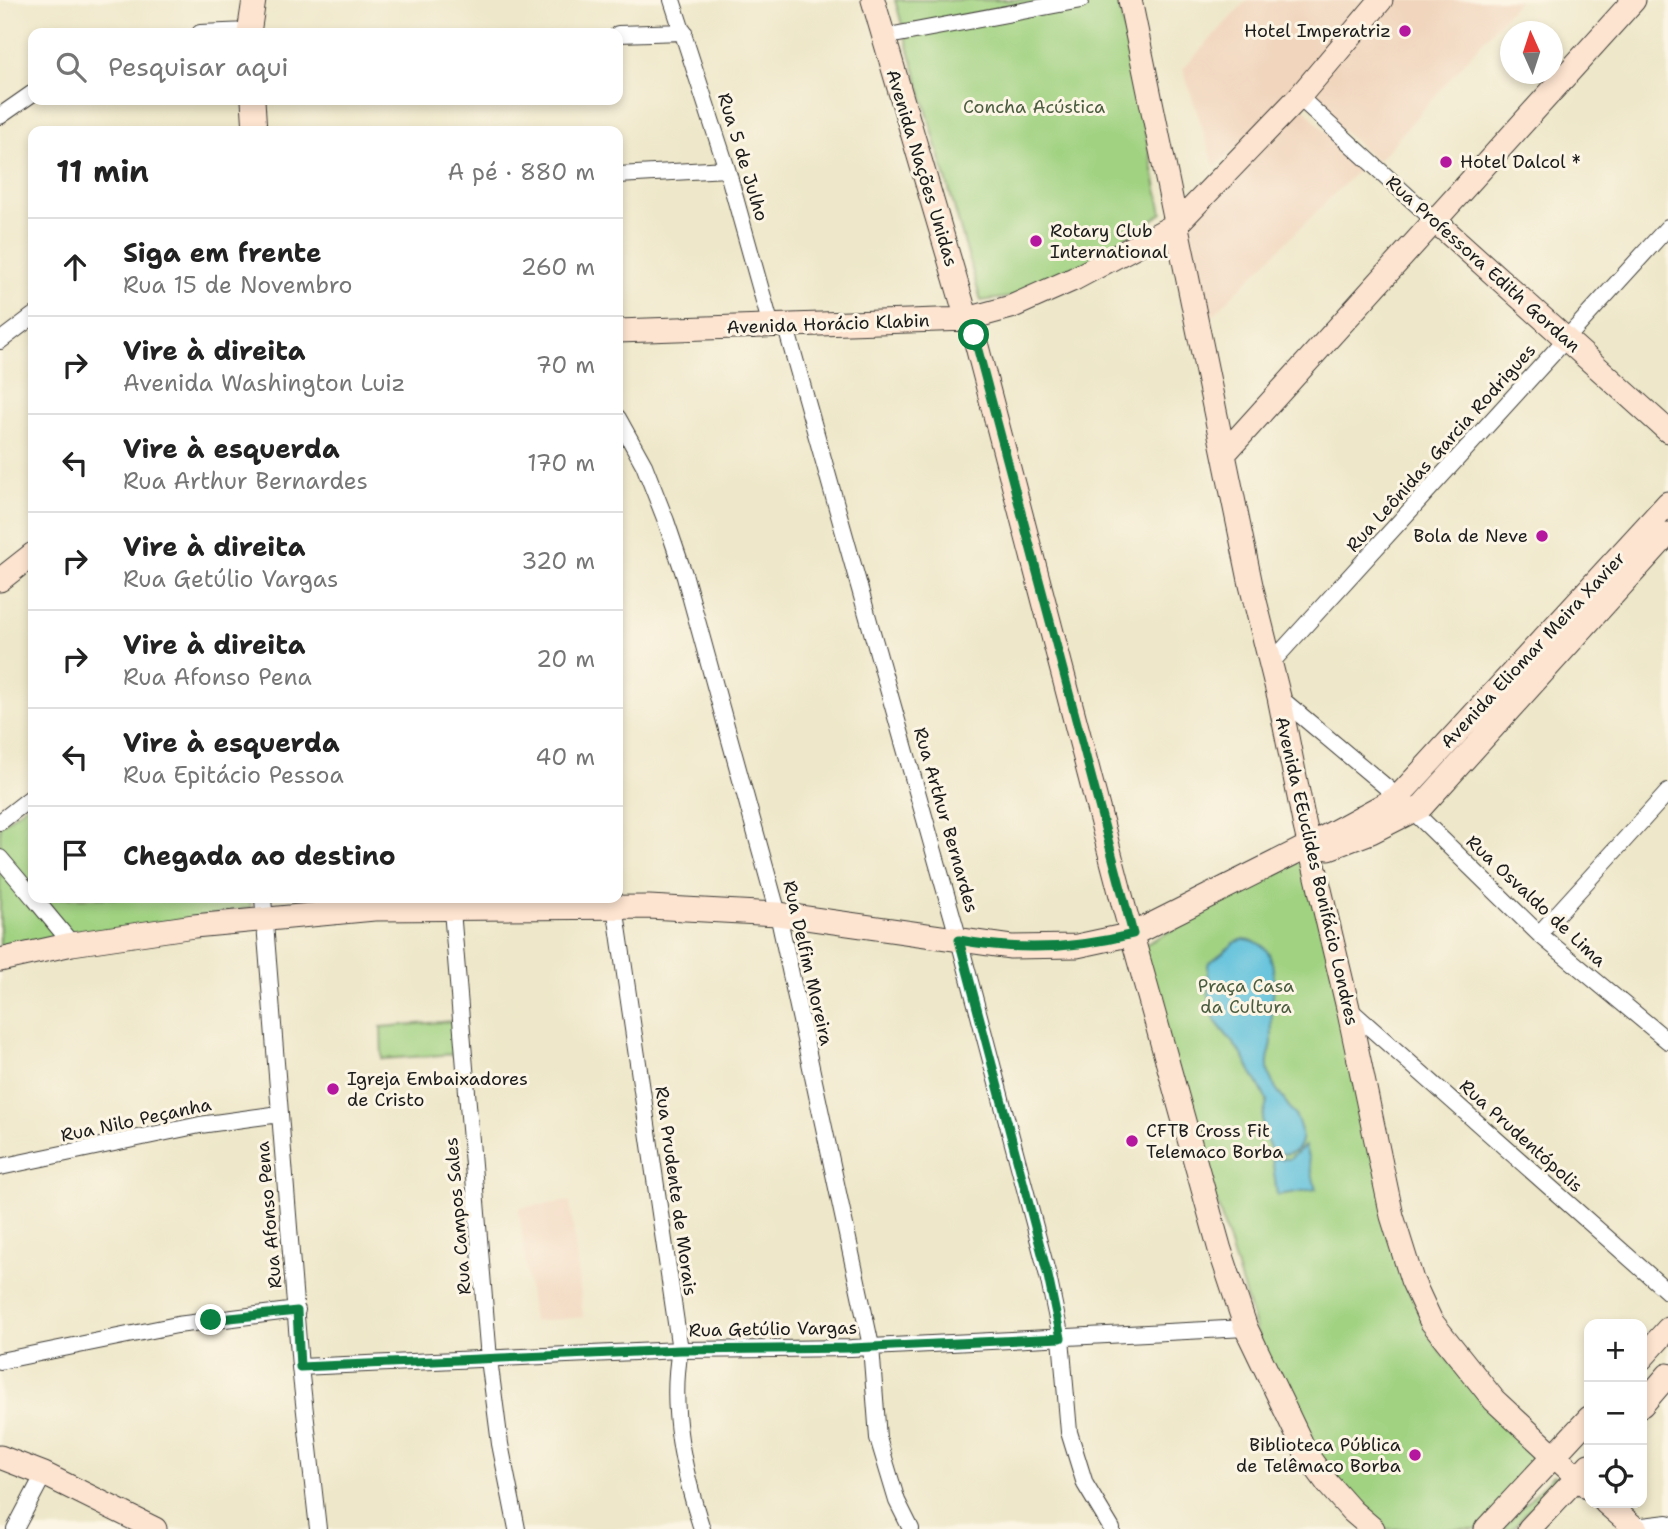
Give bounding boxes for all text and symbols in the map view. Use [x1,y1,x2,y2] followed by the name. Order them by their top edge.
[1244,19,1391,43] place label: Hotel Imperatriz
[1500,21,1563,84] north arrow
[1397,23,1413,39] marker: Hotel Imperatriz
[28,28,623,105] search box
[52,48,90,86] icon: search
[108,49,289,84] text: Pesquisar aqui
[881,67,963,269] street label: Avenida Nações Unidas
[712,90,774,224] street label: Rua 5 de Julho
[963,95,1105,119] park label: Concha Acústica
[1460,150,1581,174] place label: Hotel Dalcol *
[56,151,149,192] text: 11 min
[1438,154,1454,170] marker: Hotel Dalcol *
[447,157,595,187] text: A pé · 880 m
[1381,170,1585,358] street label: Rua Professora Edith Gordan
[1050,219,1169,264] place label: Rotary Club International
[1028,233,1044,249] marker: Rotary Club International
[123,235,322,270] text: Siga em frente
[56,248,94,286] icon: ahead
[521,252,595,282] text: 260 m
[123,270,352,300] text: Rua 15 de Novembro
[726,308,930,340] street label: Avenida Horácio Klabin
[958,319,989,350] route start
[123,333,305,368] text: Vire à direita
[1341,339,1541,557] street label: Rua Leônidas Garcia Rodrigues
[56,346,94,384] icon: right
[536,350,595,380] text: 70 m
[123,368,405,398] text: Avenida Washington Luiz
[123,431,340,466] text: Vire à esquerda
[56,444,94,482] icon: left
[527,448,595,478] text: 170 m
[123,466,368,496] text: Rua Arthur Bernardes
[1413,524,1528,548] place label: Bola de Neve
[1534,528,1550,544] marker: Bola de Neve
[123,529,305,564] text: Vire à direita
[56,542,94,580] icon: right
[521,546,595,576] text: 320 m
[1435,547,1631,753] street label: Avenida Eliomar Meira Xavier
[123,564,338,594] text: Rua Getúlio Vargas
[123,627,305,662] text: Vire à direita
[56,640,94,678] icon: right
[536,644,595,674] text: 20 m
[123,662,312,692] text: Rua Afonso Pena
[1270,714,1364,1028] street label: Avenida EEuclides Bonifácio Londres
[123,725,340,760] text: Vire à esquerda
[908,725,984,915] street label: Rua Arthur Bernardes
[56,738,94,776] icon: left
[535,742,595,772] text: 40 m
[123,760,344,790] text: Rua Epitácio Pessoa
[1461,830,1611,972] street label: Rua Osvaldo de Lima
[56,836,94,874] icon: arrive
[123,838,396,873] text: Chegada ao destino
[777,878,839,1048] street label: Rua Delfim Moreira
[1198,974,1294,1019] park label: Praça Casa da Cultura
[347,1067,528,1112] place label: Igreja Embaixadores de Cristo
[1454,1074,1588,1198] street label: Rua Prudentópolis
[325,1081,341,1097] marker: Igreja Embaixadores de Cristo
[649,1085,703,1297] street label: Rua Prudente de Morais
[59,1092,213,1148] street label: Rua Nilo Peçanha
[1146,1119,1283,1164] place label: CFTB Cross Fit Telemaco Borba
[1124,1133,1140,1149] marker: CFTB Cross Fit Telemaco Borba
[439,1136,477,1296] street label: Rua Campos Sales
[251,1140,287,1290] street label: Rua Afonso Pena
[195,1304,226,1335] route end
[688,1316,858,1342] street label: Rua Getúlio Vargas
[1584,1319,1647,1508] map controls
[1584,1319,1647,1382] button: +
[1584,1382,1647,1445] button: −
[1236,1433,1401,1478] place label: Biblioteca Pública de Telêmaco Borba
[1584,1445,1647,1508] button: locate
[1407,1447,1423,1463] marker: Biblioteca Pública de Telêmaco Borba

